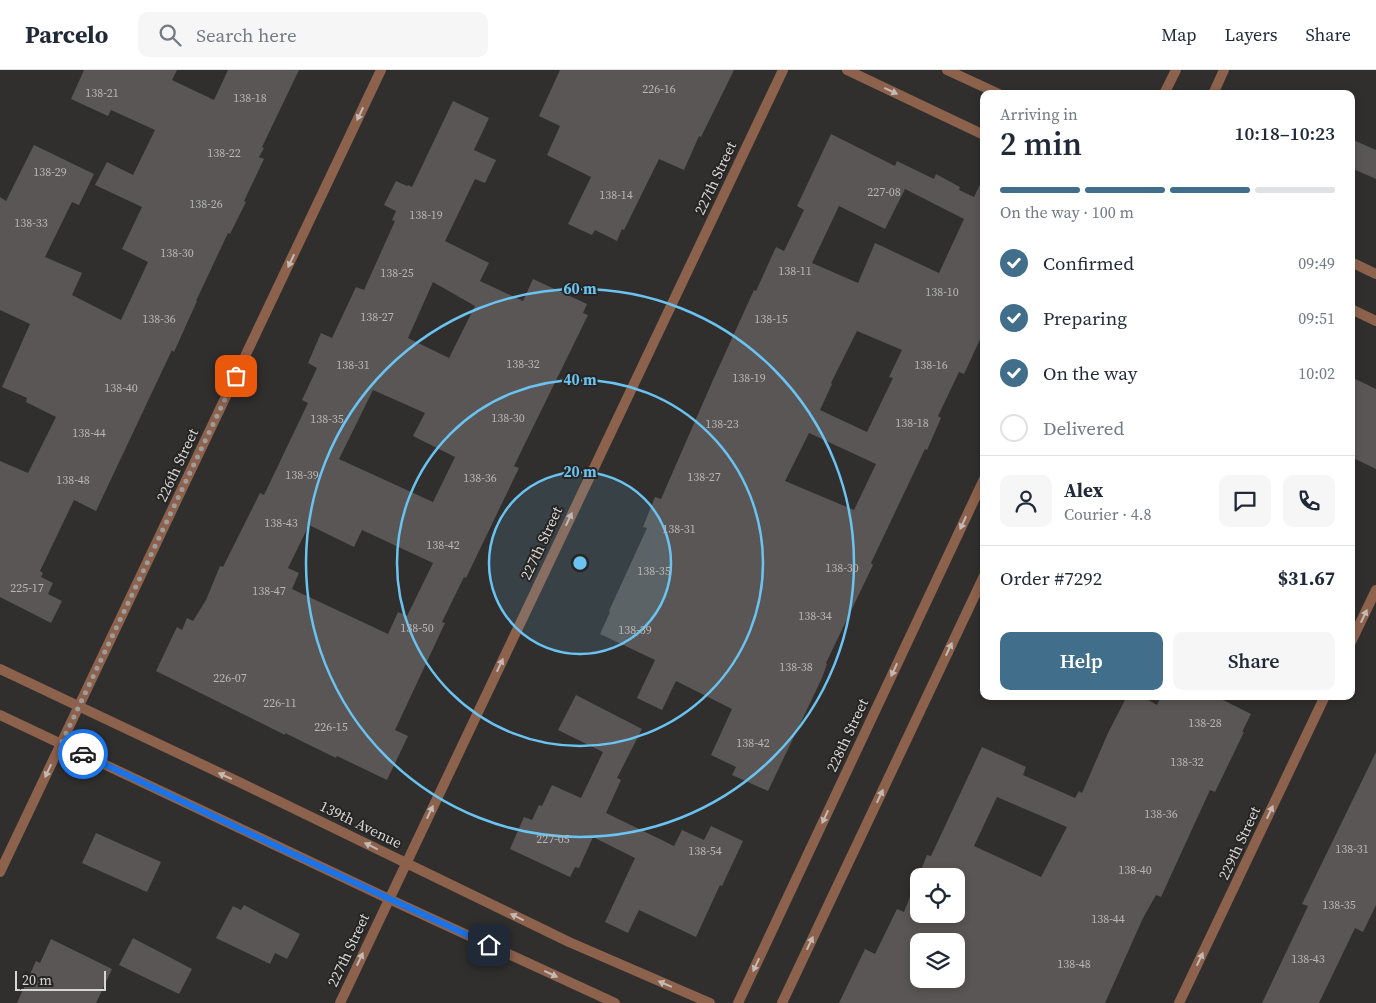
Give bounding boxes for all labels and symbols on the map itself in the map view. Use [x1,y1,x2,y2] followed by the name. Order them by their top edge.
[642,81,676,97] house number: 226-16
[85,85,119,101] house number: 138-21
[884,87,898,95] one-way arrow
[233,90,267,106] house number: 138-18
[356,107,364,121] one-way arrow
[689,138,741,218] street label: 227th Street
[207,145,241,161] house number: 138-22
[33,164,67,180] house number: 138-29
[867,184,901,200] house number: 227-08
[599,187,633,203] house number: 138-14
[189,196,223,212] house number: 138-26
[409,207,443,223] house number: 138-19
[14,215,48,231] house number: 138-33
[160,245,194,261] house number: 138-30
[286,254,294,268] one-way arrow
[778,263,812,279] house number: 138-11
[380,265,414,281] house number: 138-25
[563,278,597,299] text: 60 m
[925,284,959,300] house number: 138-10
[360,309,394,325] house number: 138-27
[142,311,176,327] house number: 138-36
[754,311,788,327] house number: 138-15
[215,355,257,397] pin
[506,356,540,372] house number: 138-32
[336,357,370,373] house number: 138-31
[914,357,948,373] house number: 138-16
[563,369,597,390] text: 40 m
[732,370,766,386] house number: 138-19
[104,380,138,396] house number: 138-40
[491,410,525,426] house number: 138-30
[310,411,344,427] house number: 138-35
[895,415,929,431] house number: 138-18
[705,416,739,432] house number: 138-23
[72,425,106,441] house number: 138-44
[151,425,203,505] street label: 226th Street
[563,461,597,482] text: 20 m
[285,467,319,483] house number: 138-39
[687,469,721,485] house number: 138-27
[463,470,497,486] house number: 138-36
[56,472,90,488] house number: 138-48
[515,503,567,583] street label: 227th Street
[565,511,574,526] one-way arrow
[264,515,298,531] house number: 138-43
[959,516,967,530] one-way arrow
[662,521,696,537] house number: 138-31
[426,537,460,553] house number: 138-42
[571,554,589,572] centre of rings
[825,560,859,576] house number: 138-30
[637,563,671,579] house number: 138-35
[10,580,44,596] house number: 225-17
[252,583,286,599] house number: 138-47
[798,608,832,624] house number: 138-34
[1360,609,1368,623] one-way arrow
[400,620,434,636] house number: 138-50
[618,622,652,638] house number: 138-39
[945,642,953,656] one-way arrow
[496,658,504,672] one-way arrow
[779,659,813,675] house number: 138-38
[890,663,898,677] one-way arrow
[213,670,247,686] house number: 226-07
[263,695,297,711] house number: 226-11
[821,695,873,775] street label: 228th Street
[1188,715,1222,731] house number: 138-28
[314,719,348,735] house number: 226-15
[58,729,108,779] courier
[736,735,770,751] house number: 138-42
[1170,754,1204,770] house number: 138-32
[44,764,52,778] one-way arrow
[217,771,232,780] one-way arrow
[876,789,884,803] one-way arrow
[316,795,406,853] street label: 139th Avenue
[1213,803,1265,883] street label: 229th Street
[426,805,434,819] one-way arrow
[1266,805,1274,819] one-way arrow
[1144,806,1178,822] house number: 138-36
[821,810,829,825] one-way arrow
[536,831,570,847] house number: 227-05
[1335,841,1369,857] house number: 138-31
[364,842,378,850] one-way arrow
[688,843,722,859] house number: 138-54
[1118,862,1152,878] house number: 138-40
[1322,897,1356,913] house number: 138-35
[322,910,374,990] street label: 227th Street
[1091,911,1125,927] house number: 138-44
[510,913,524,921] one-way arrow
[468,924,510,966] pin
[807,936,815,950] one-way arrow
[1291,951,1325,967] house number: 138-43
[357,952,365,966] one-way arrow
[1196,952,1204,966] one-way arrow
[1057,956,1091,972] house number: 138-48
[752,957,760,972] one-way arrow
[15,968,106,991] scale bar
[544,970,558,978] one-way arrow
[658,979,672,987] one-way arrow

